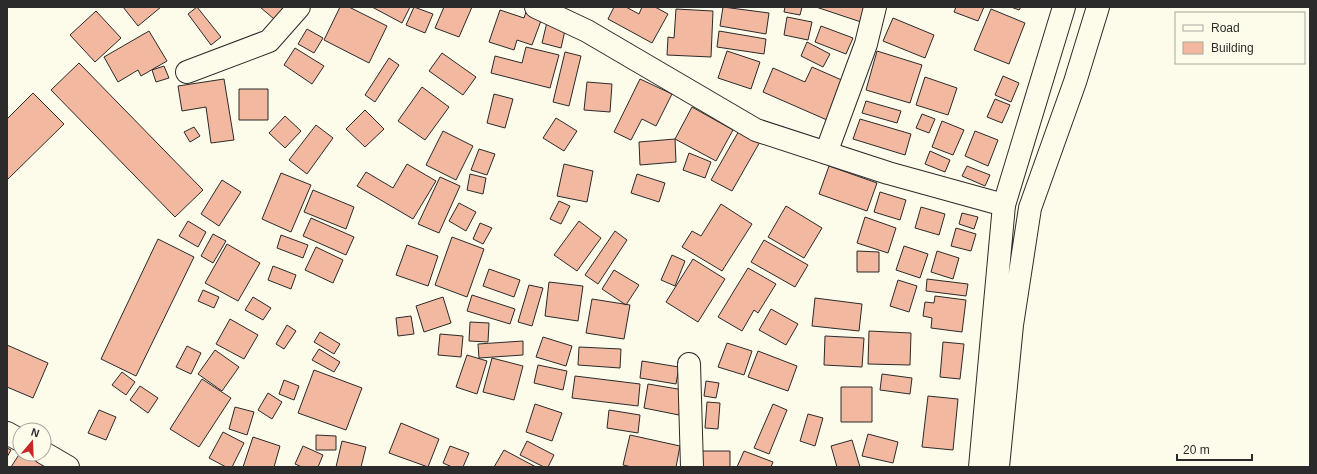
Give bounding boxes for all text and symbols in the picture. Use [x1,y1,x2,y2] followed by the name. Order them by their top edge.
[1175,12,1305,64] legend
[1211,21,1240,35] text: Road
[1211,41,1254,55] text: Building
[12,422,52,462] north arrow
[30,426,41,440] text: N
[1177,436,1252,462] scale bar
[1183,443,1210,457] text: 20 m

